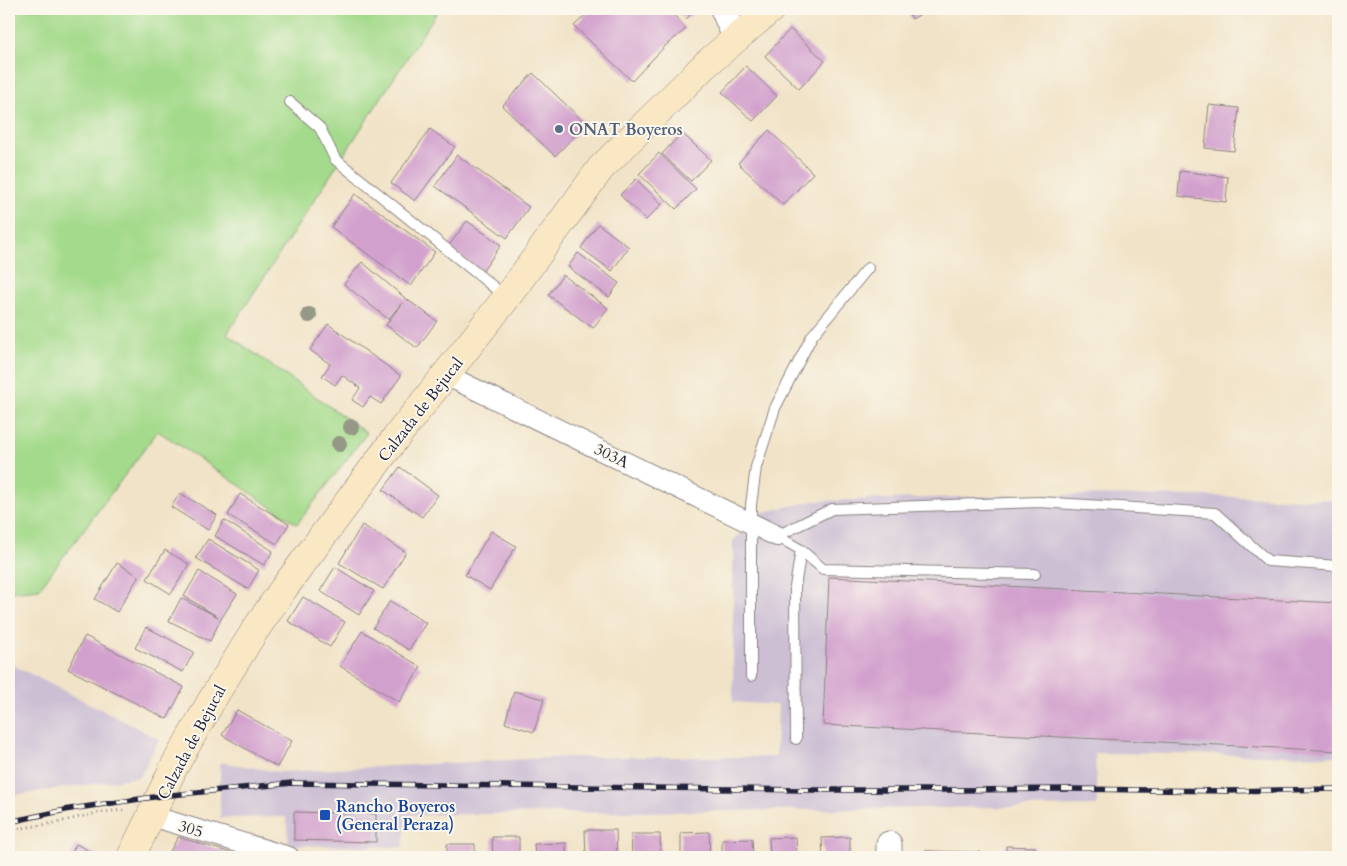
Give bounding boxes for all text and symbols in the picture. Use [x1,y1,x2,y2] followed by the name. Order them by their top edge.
[569,119,683,141] place label: ONAT Boyeros
[553,123,565,135] marker: ONAT Boyeros
[373,353,468,466] street label: Calzada de Bejucal
[591,438,633,474] street label: 303A
[152,681,231,804] street label: Calzada de Bejucal
[336,796,455,836] place label: Rancho Boyeros (General Peraza)
[318,808,332,822] marker: Rancho Boyeros (General Peraza)
[176,815,206,843] street label: 305

